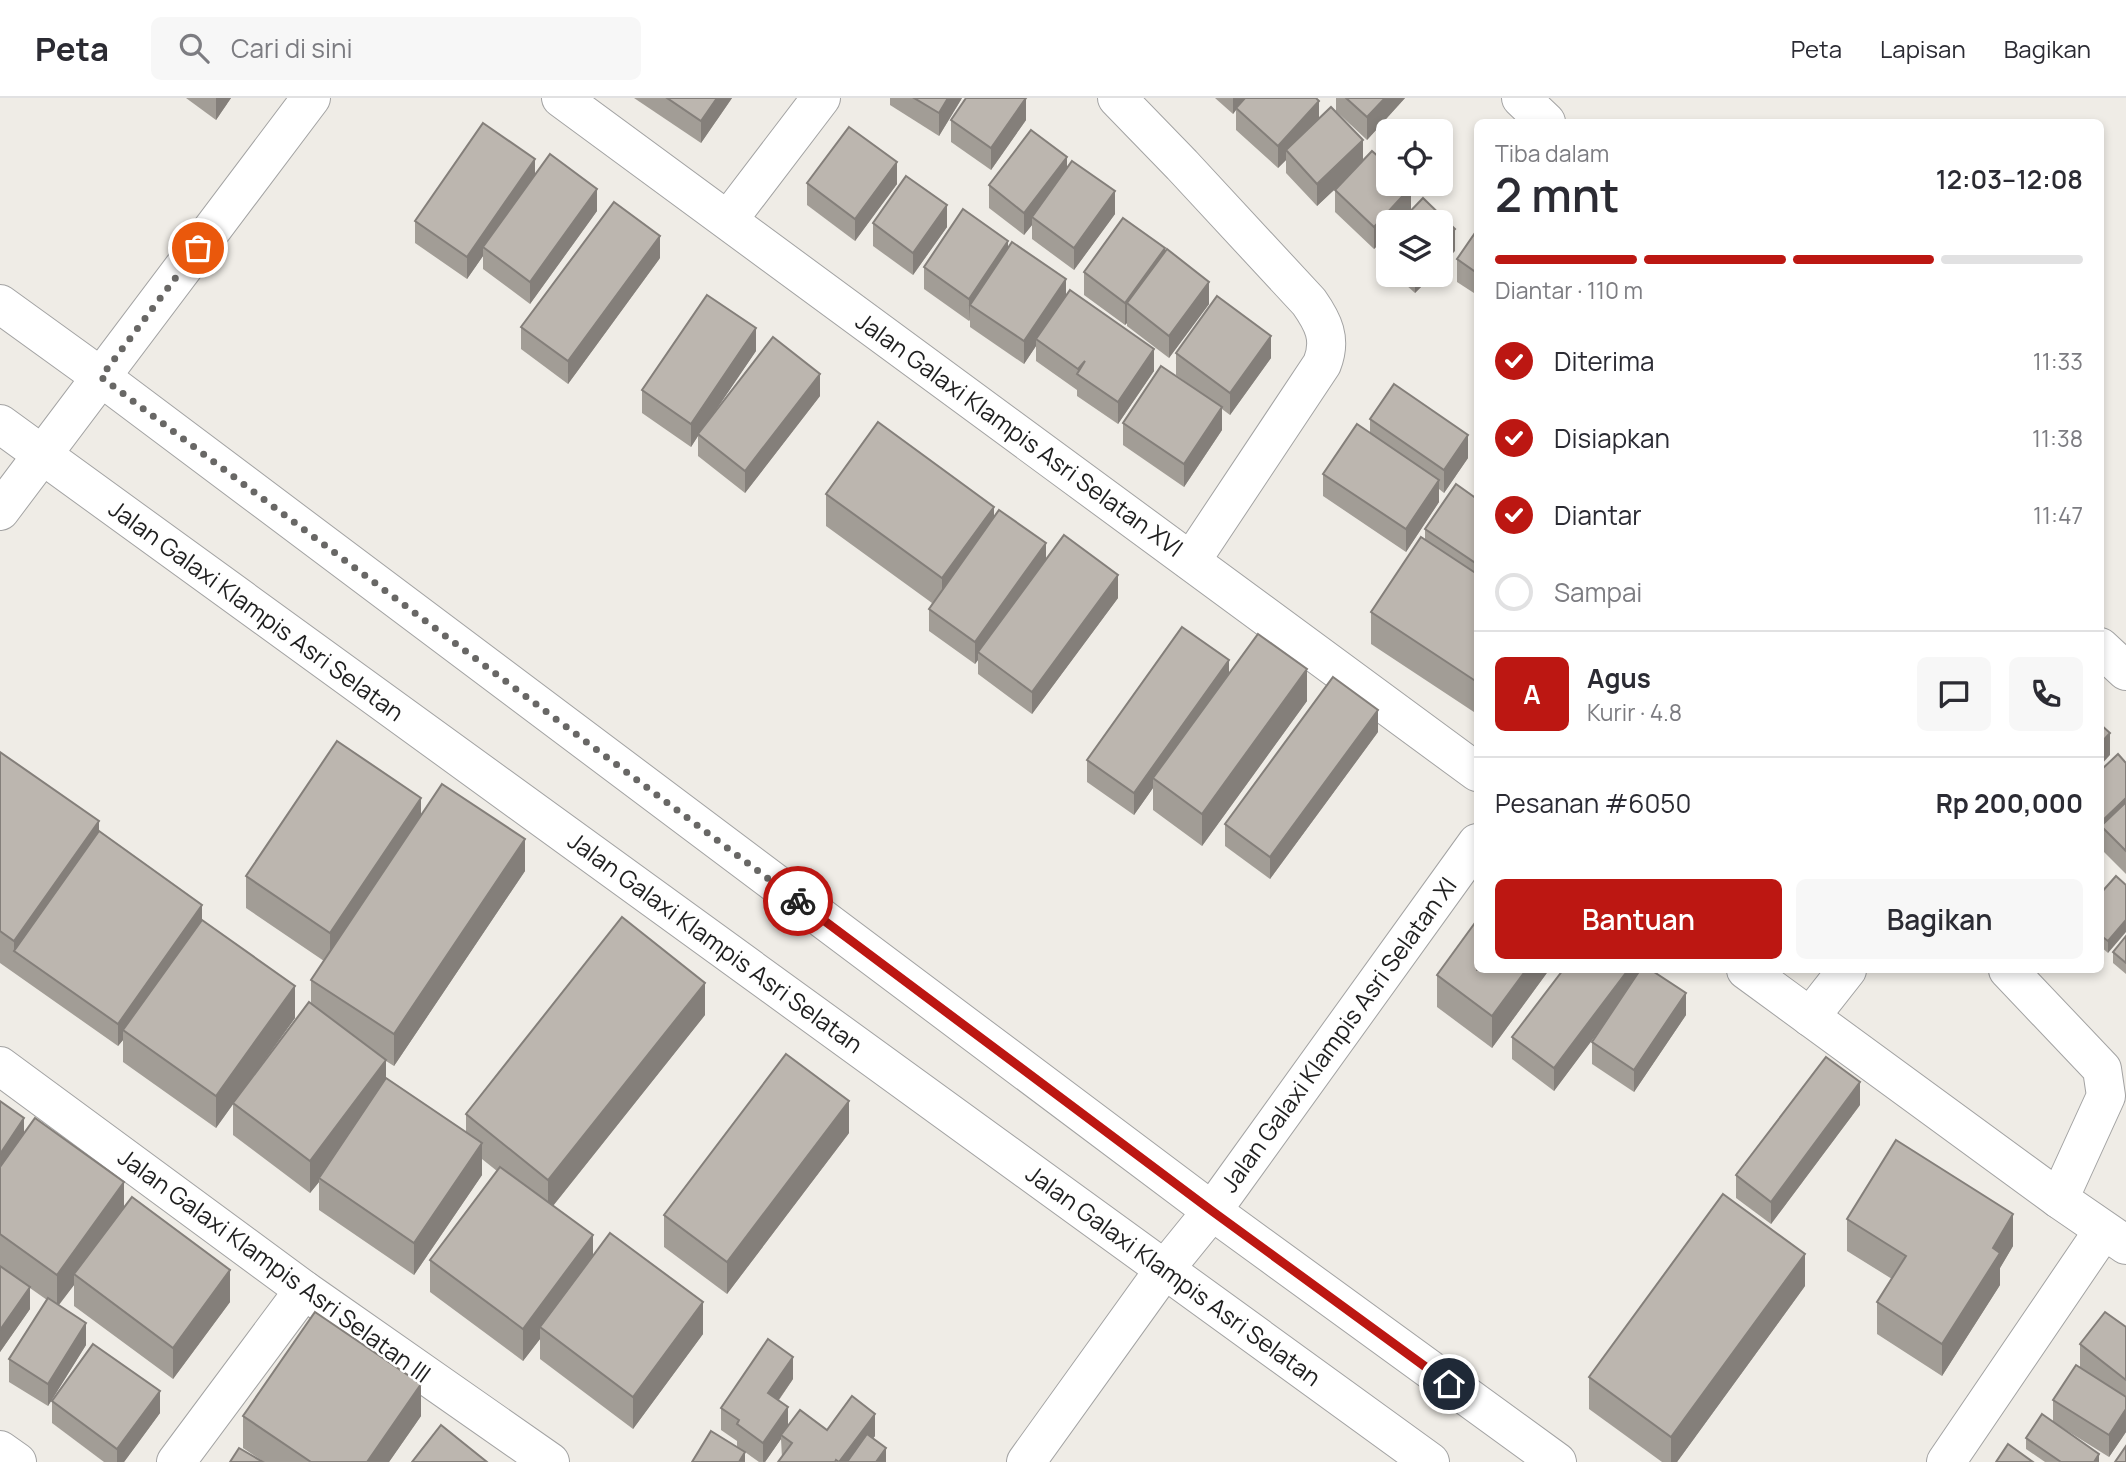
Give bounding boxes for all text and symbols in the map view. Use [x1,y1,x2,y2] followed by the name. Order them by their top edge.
[151,17,641,80] search box
[35,26,109,71] text: Peta
[175,29,213,67] icon: search
[231,30,353,66] text: Cari di sini
[1791,32,1842,65] text: Peta
[1880,32,1966,65] text: Lapisan
[2004,32,2091,65] text: Bagikan
[1376,119,1453,287] map controls
[1376,119,1453,196] button: locate
[1495,137,1609,169] text: Tiba dalam
[1936,161,2083,197] text: 12:03–12:08
[1495,163,1620,226] text: 2 mnt
[1376,210,1453,287] button: layers
[168,218,228,278] pin
[179,229,217,267] icon: bag
[1495,274,1643,306] text: Diantar · 110 m
[850,304,1190,564] street label: Jalan Galaxi Klampis Asri Selatan XVI
[1495,342,1533,380] icon: check
[1554,343,1655,379] text: Diterima
[2033,345,2083,377] text: 11:33
[1495,419,1533,457] icon: check
[1554,420,1670,456] text: Disiapkan
[2032,422,2083,454] text: 11:38
[103,491,411,728] street label: Jalan Galaxi Klampis Asri Selatan
[1495,496,1533,534] icon: check
[1554,497,1642,533] text: Diantar
[2033,499,2083,531] text: 11:47
[1554,574,1642,610] text: Sampai
[1917,657,1991,731] button: chat
[2009,657,2083,731] button: phone
[1587,660,1651,696] text: Agus
[1523,676,1541,712] text: A
[1587,696,1682,728] text: Kurir · 4.8
[1495,785,1691,821] text: Pesanan #6050
[1936,785,2083,821] text: Rp 200,000
[562,823,870,1060] street label: Jalan Galaxi Klampis Asri Selatan
[763,866,833,936] courier
[1212,870,1463,1198] street label: Jalan Galaxi Klampis Asri Selatan XI
[1495,879,1782,959] button: Bantuan
[1796,879,2083,959] button: Bagikan
[779,882,817,920] icon: bike
[112,1140,438,1389] street label: Jalan Galaxi Klampis Asri Selatan III
[1020,1156,1328,1393] street label: Jalan Galaxi Klampis Asri Selatan
[1419,1354,1479,1414] pin
[1430,1365,1468,1403] icon: home

